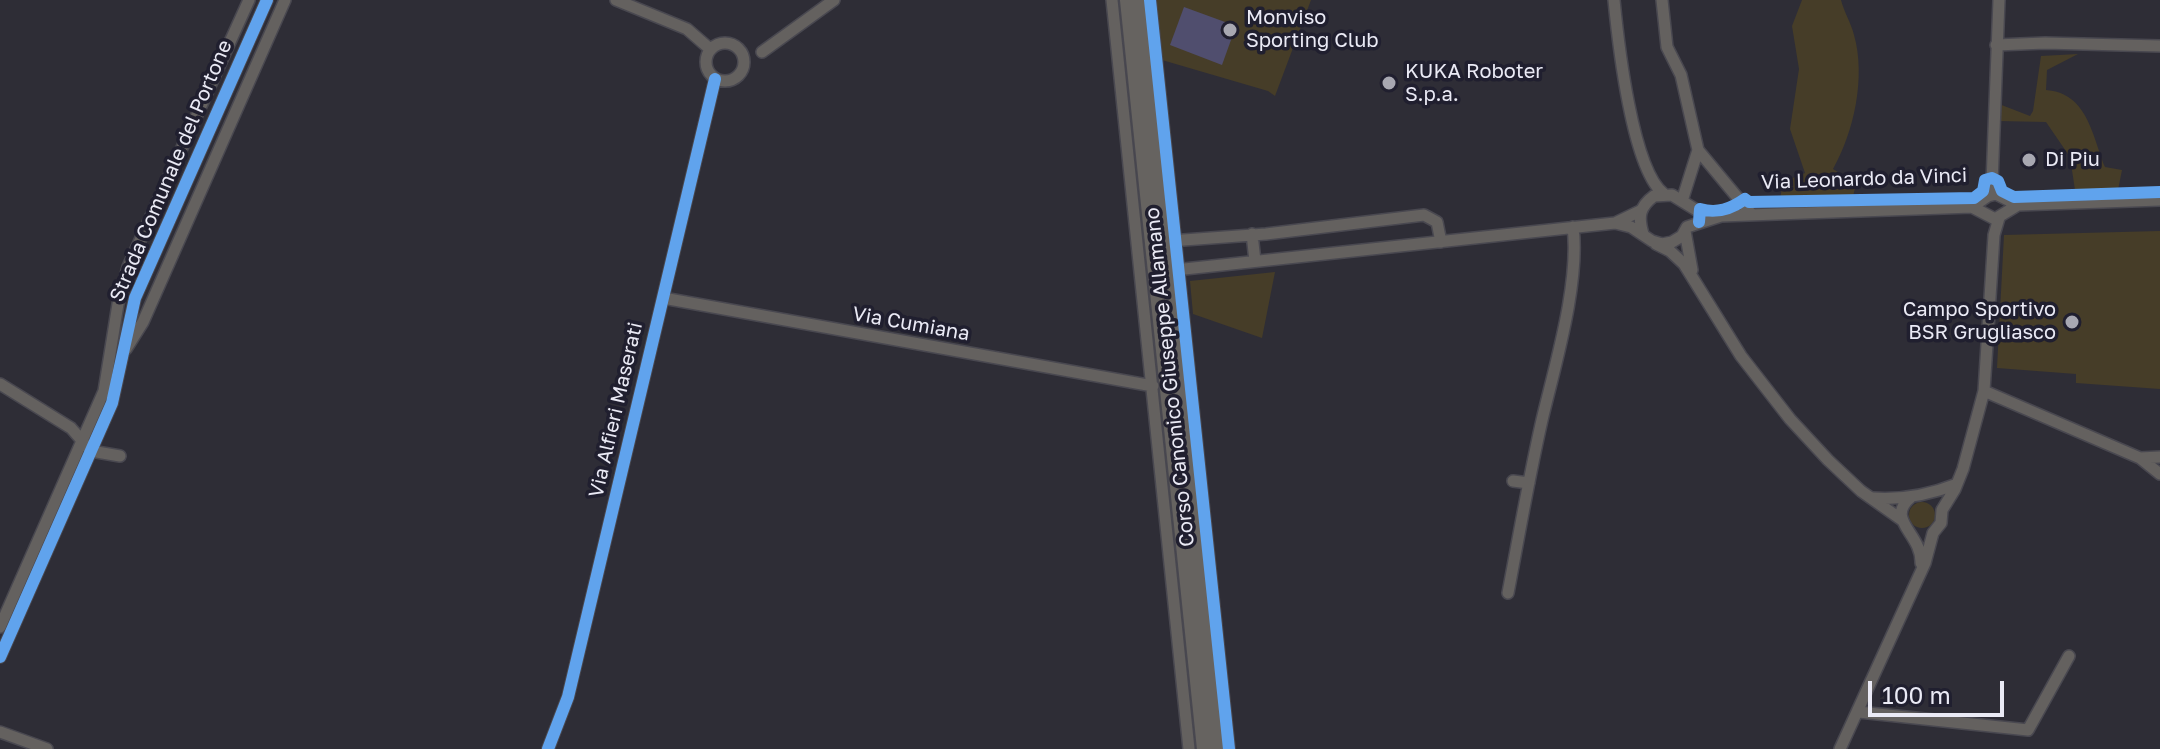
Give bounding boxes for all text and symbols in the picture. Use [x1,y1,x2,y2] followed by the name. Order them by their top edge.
[1246,6,1379,53] place label: Monviso Sporting Club
[1221,21,1239,39] marker: Monviso Sporting Club
[105,37,237,305] street label: Strada Comunale del Portone
[1405,60,1543,107] place label: KUKA Roboter S.p.a.
[1380,74,1398,92] marker: KUKA Roboter S.p.a.
[2045,148,2100,172] place label: Di Piu
[2020,151,2038,169] marker: Di Piu
[1761,163,1967,195] street label: Via Leonardo da Vinci
[1140,206,1200,548] street label: Corso Canonico Giuseppe Allamano
[1903,298,2056,345] place label: Campo Sportivo BSR Grugliasco
[850,302,972,346] street label: Via Cumiana
[2063,313,2081,331] marker: Campo Sportivo BSR Grugliasco
[584,320,648,500] street label: Via Alfieri Maserati
[1872,665,2008,715] scale bar
[1882,680,1951,709] text: 100 m

